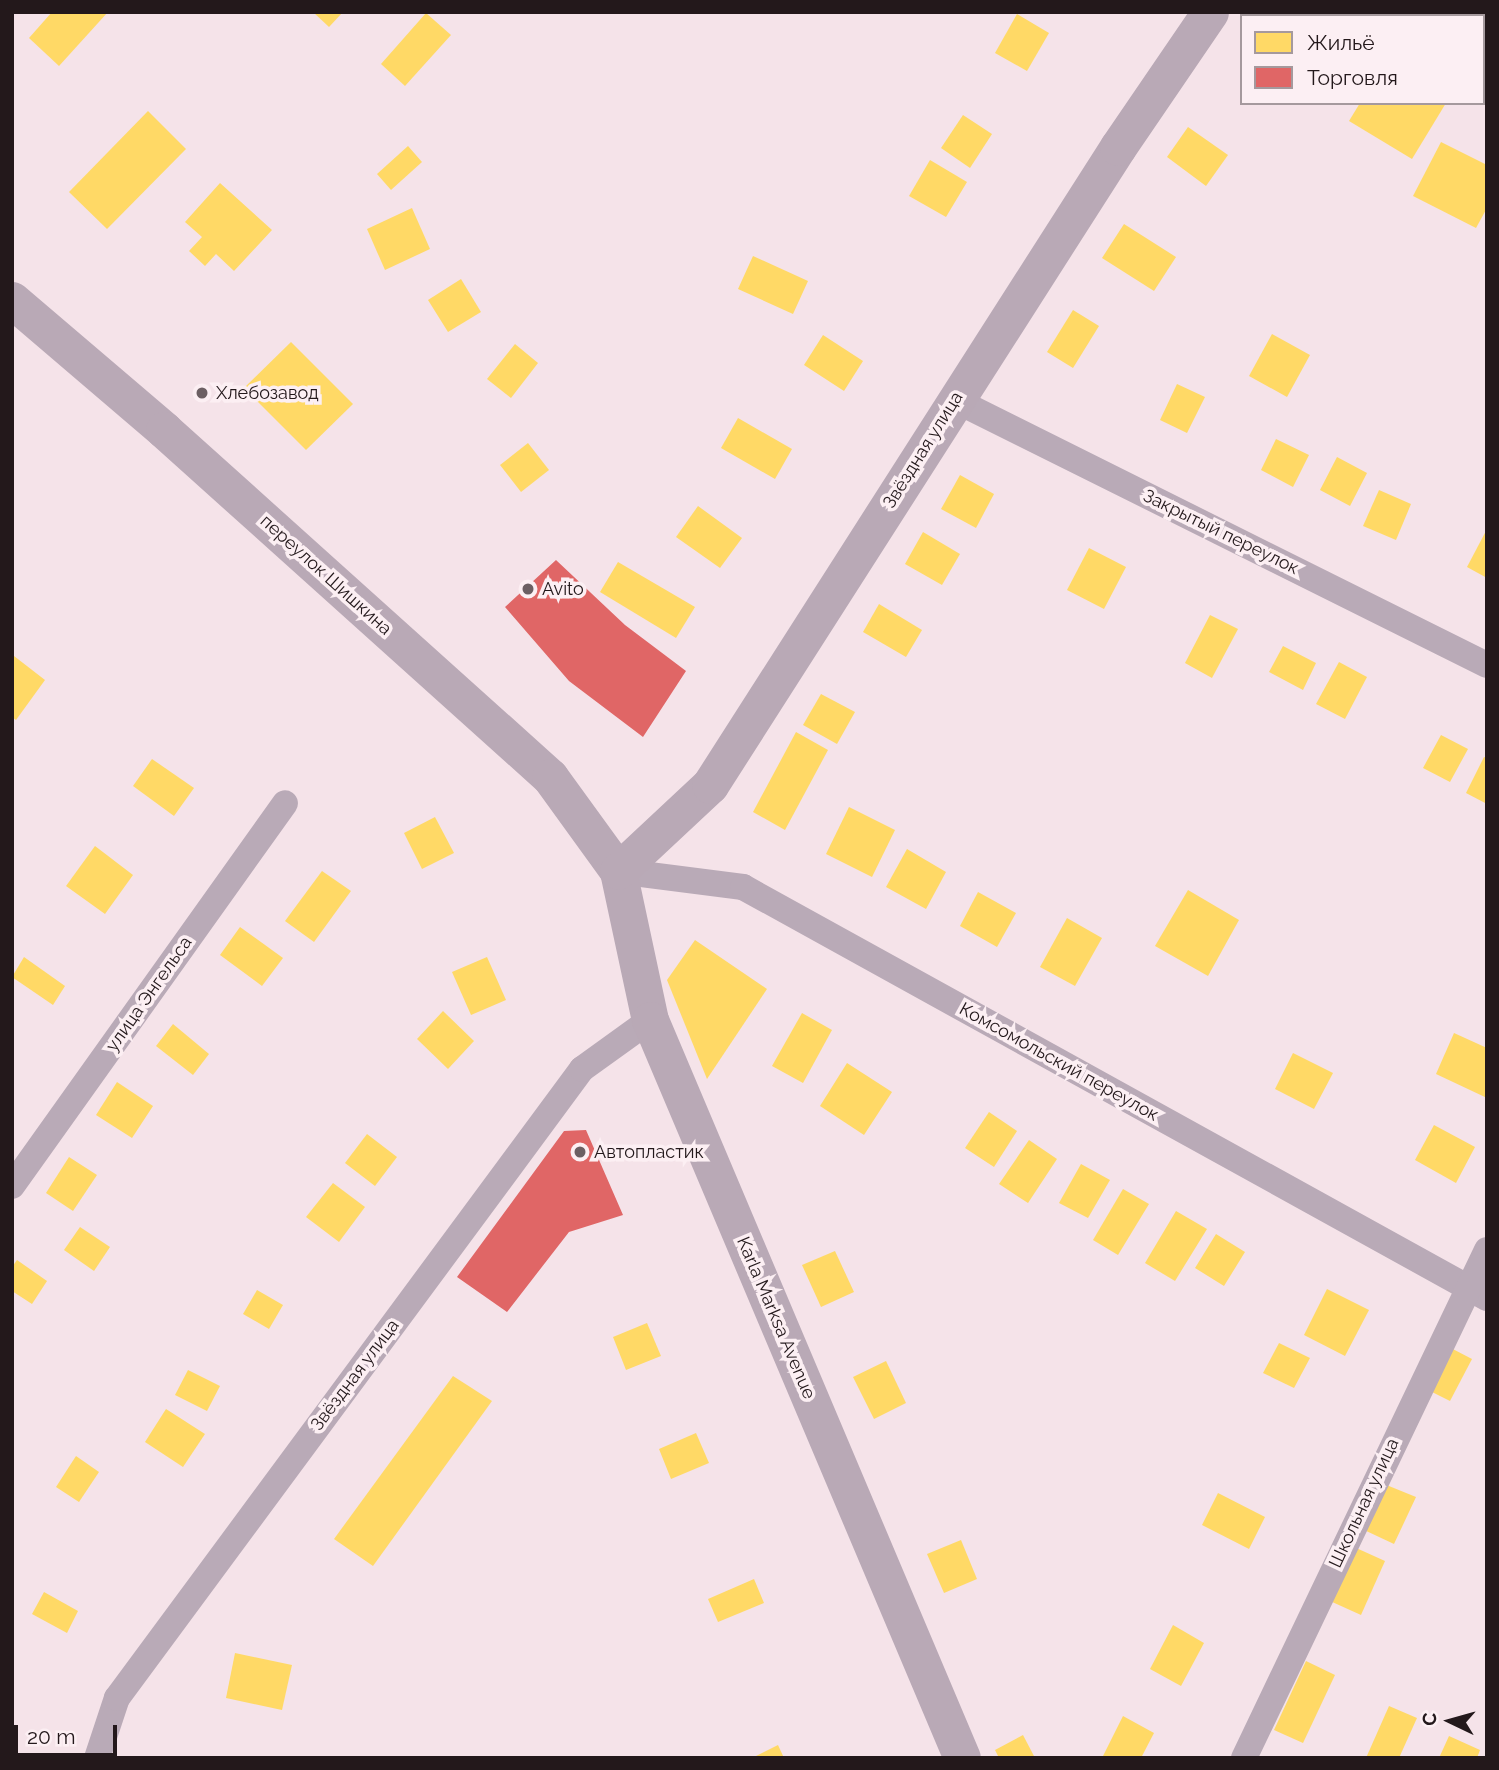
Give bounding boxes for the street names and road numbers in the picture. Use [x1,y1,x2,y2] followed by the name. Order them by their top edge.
[878,388,968,512] street label: Звёздная улица
[1140,485,1302,579] street label: Закрытый переулок
[256,510,396,640] street label: переулок Шишкина
[101,932,197,1056] street label: улица Энгельса
[956,998,1162,1126] street label: Комсомольский переулок
[732,1233,820,1403] street label: Karla Marksa Avenue
[306,1315,404,1435] street label: Звёздная улица
[1324,1435,1404,1571] street label: Школьная улица

